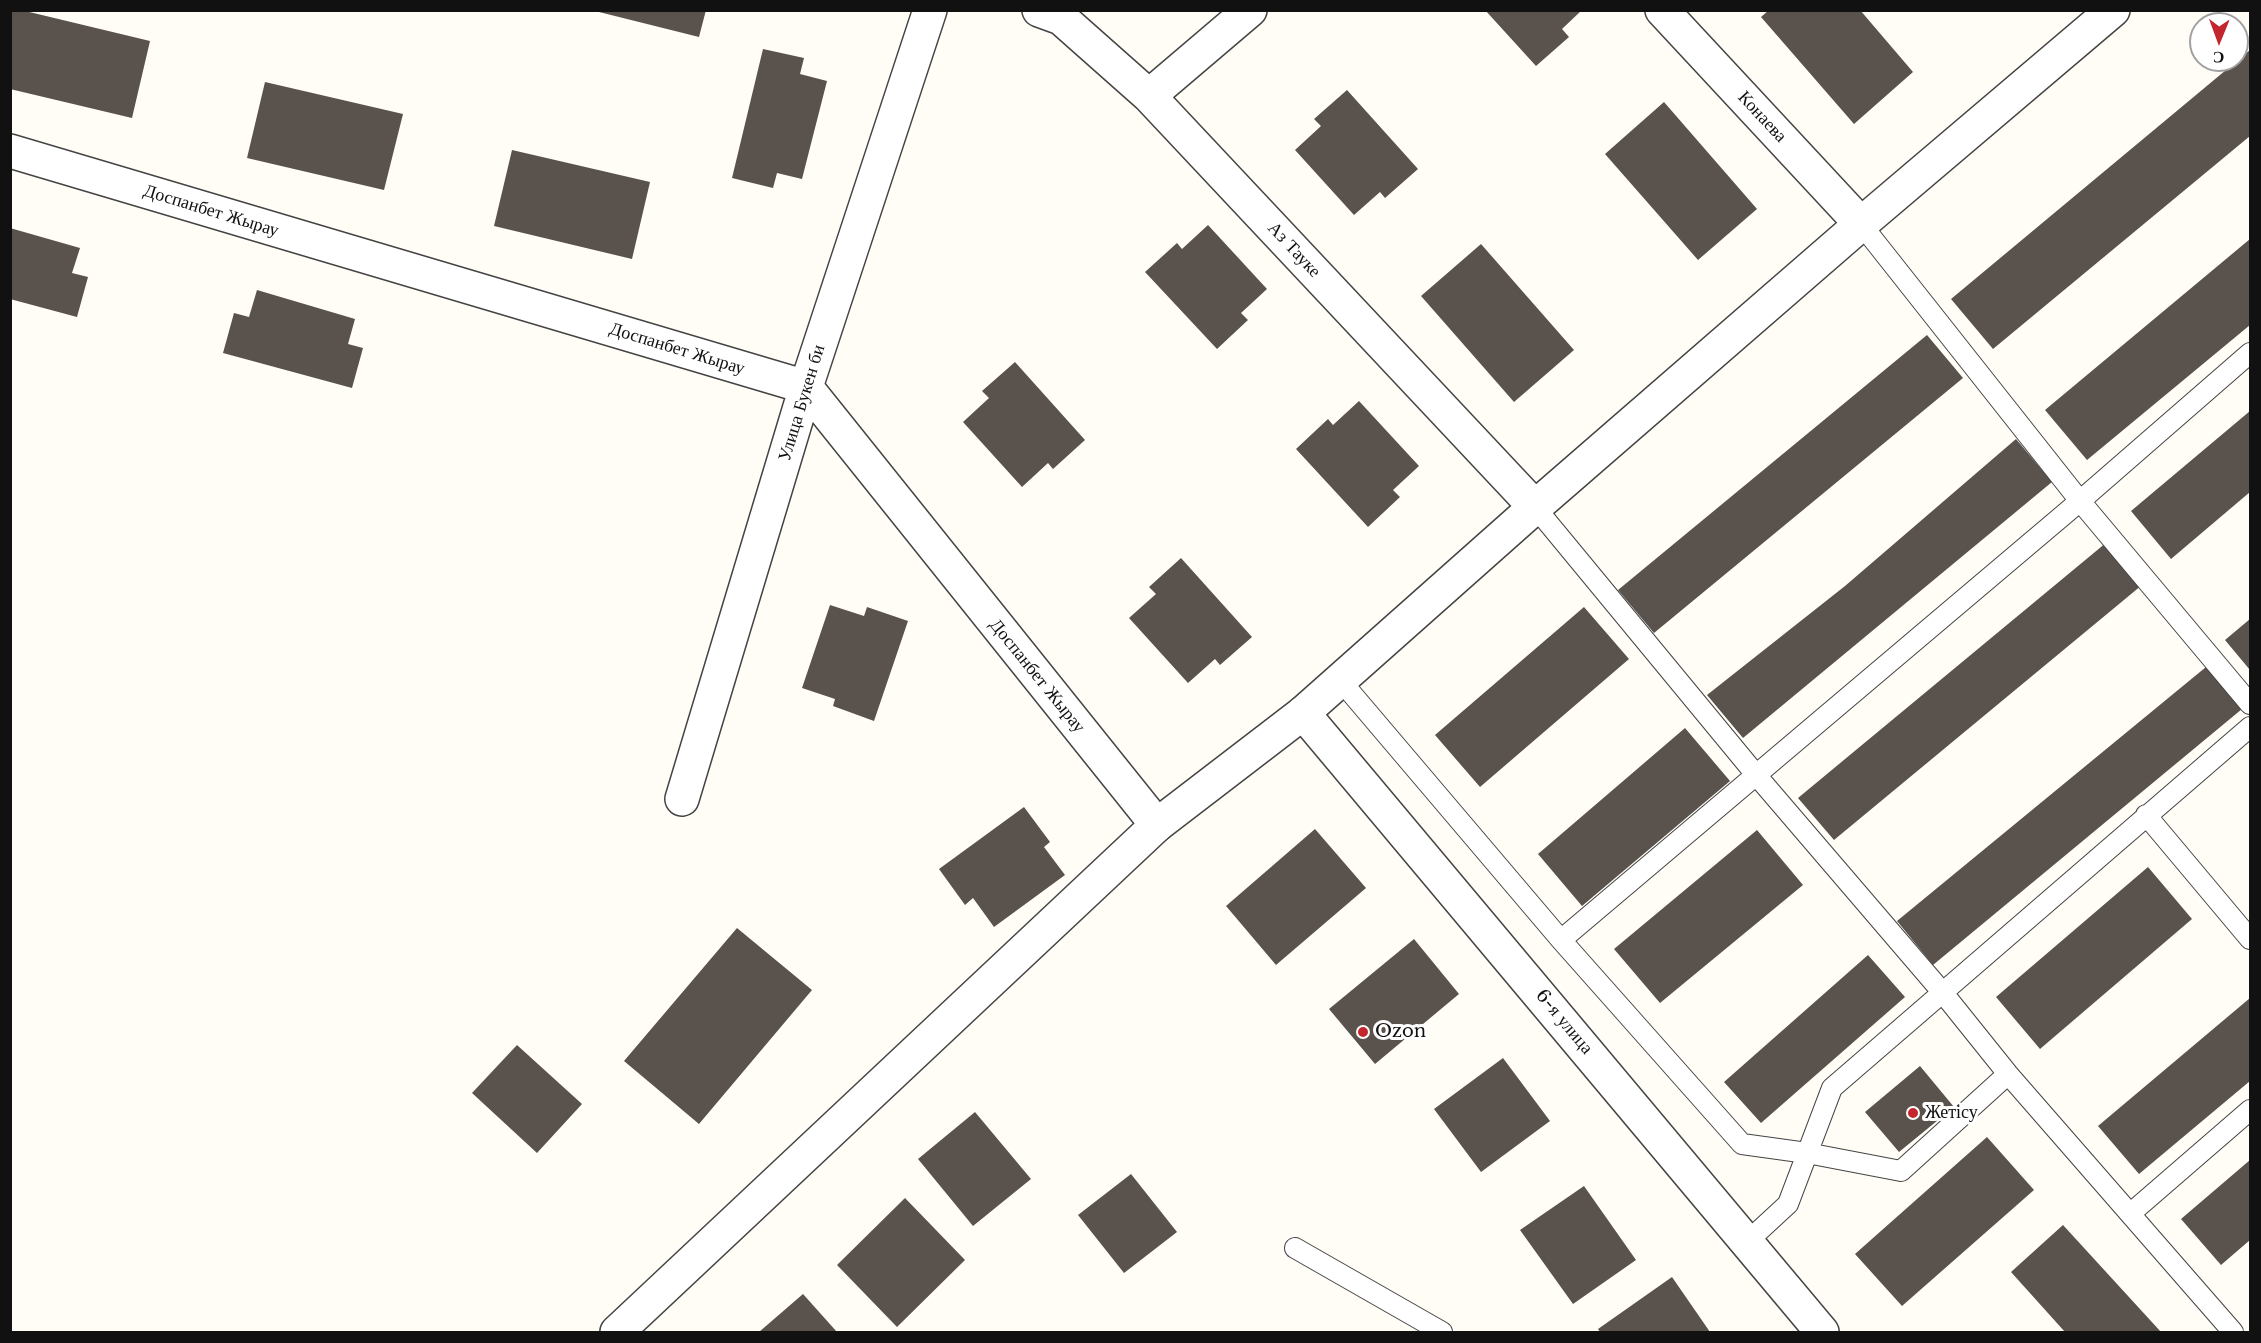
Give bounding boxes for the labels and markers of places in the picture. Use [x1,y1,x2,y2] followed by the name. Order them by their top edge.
[1375,1021,1426,1043] place label: Ozon
[1356,1025,1370,1039] marker: Ozon
[1925,1102,1978,1124] place label: Жетісу
[1906,1106,1920,1120] marker: Жетісу

